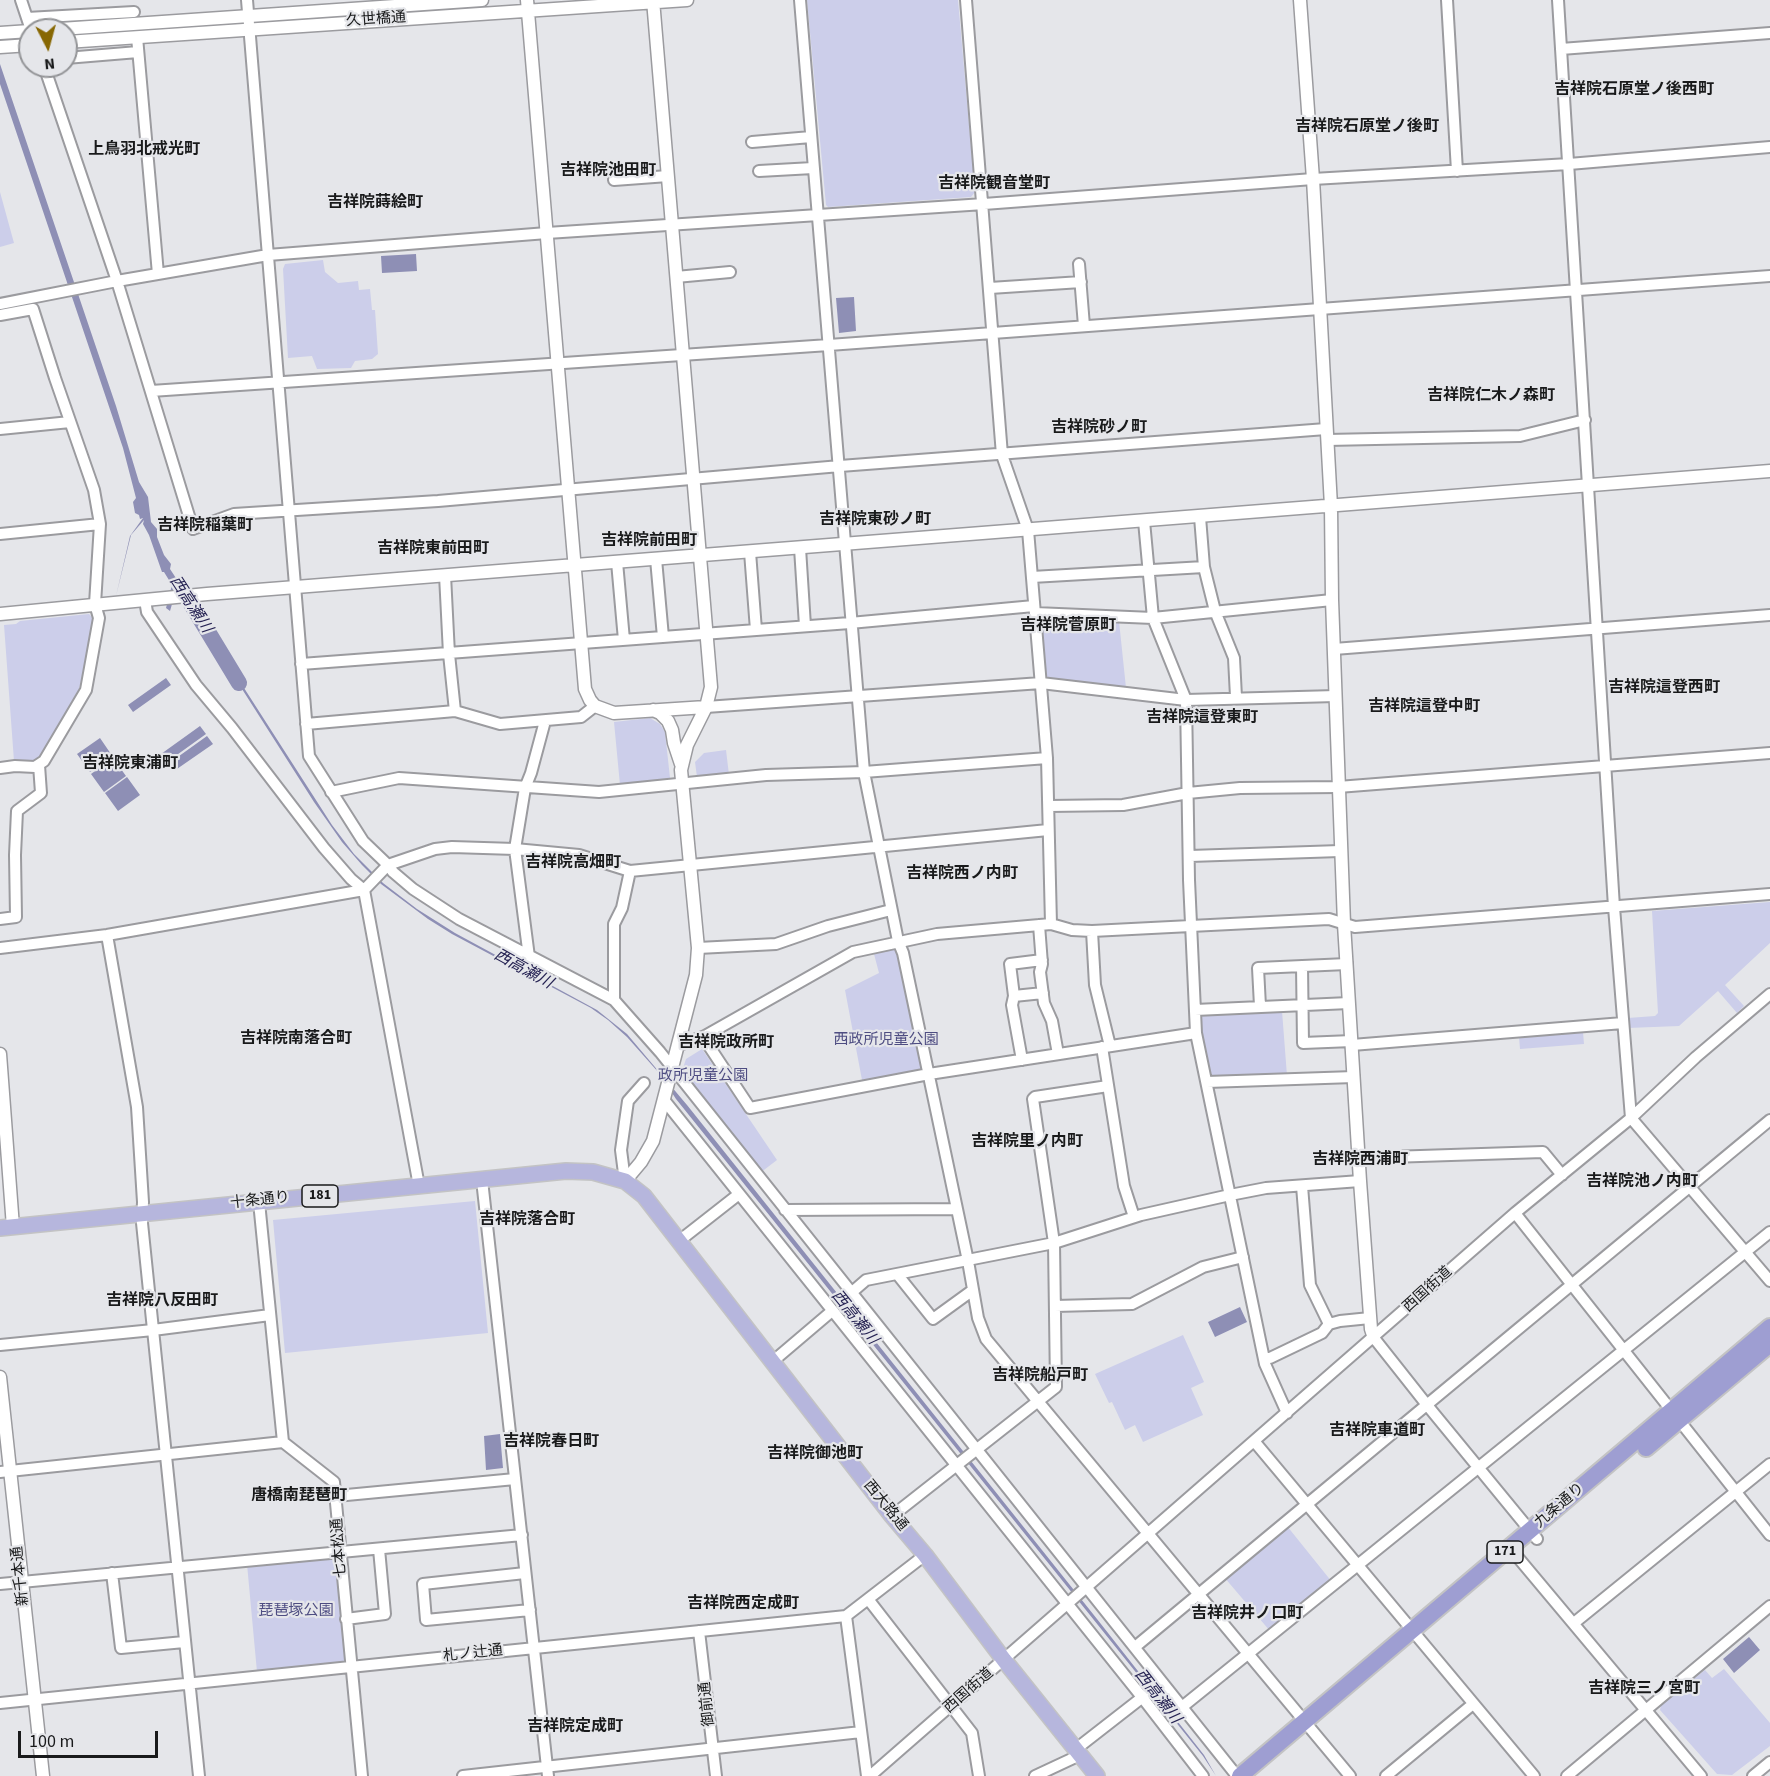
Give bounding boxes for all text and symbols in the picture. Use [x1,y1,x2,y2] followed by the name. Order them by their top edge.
[345,9,407,31] street label: 久世橋通
[18,18,78,78] north arrow
[43,52,56,75] text: N
[1554,80,1714,100] district label: 吉祥院石原堂ノ後西町
[1295,117,1439,137] district label: 吉祥院石原堂ノ後町
[88,140,200,160] district label: 上鳥羽北戒光町
[560,161,656,181] district label: 吉祥院池田町
[938,174,1050,194] district label: 吉祥院観音堂町
[327,193,423,213] district label: 吉祥院蒔絵町
[1427,386,1555,406] district label: 吉祥院仁木ノ森町
[1051,418,1147,438] district label: 吉祥院砂ノ町
[819,510,931,530] district label: 吉祥院東砂ノ町
[157,516,253,536] district label: 吉祥院稲葉町
[601,531,697,551] district label: 吉祥院前田町
[377,539,489,559] district label: 吉祥院東前田町
[165,573,215,637] water label: 西高瀬川
[1020,616,1116,636] district label: 吉祥院菅原町
[1608,678,1720,698] district label: 吉祥院這登西町
[1368,697,1480,717] district label: 吉祥院這登中町
[1146,708,1258,728] district label: 吉祥院這登東町
[82,754,178,774] district label: 吉祥院東浦町
[525,853,621,873] district label: 吉祥院高畑町
[906,864,1018,884] district label: 吉祥院西ノ内町
[490,946,556,994] water label: 西高瀬川
[240,1029,352,1049] district label: 吉祥院南落合町
[834,1032,938,1050] park label: 西政所児童公園
[678,1033,774,1053] district label: 吉祥院政所町
[658,1068,748,1086] park label: 政所児童公園
[971,1132,1083,1152] district label: 吉祥院里ノ内町
[1312,1150,1408,1170] district label: 吉祥院西浦町
[1586,1172,1698,1192] district label: 吉祥院池ノ内町
[302,1185,338,1207] road number: 181
[229,1189,291,1213] street label: 十条通り
[479,1210,575,1230] district label: 吉祥院落合町
[1400,1263,1456,1317] street label: 西国街道
[826,1287,882,1349] water label: 西高瀬川
[106,1291,218,1311] district label: 吉祥院八反田町
[992,1366,1088,1386] district label: 吉祥院船戸町
[1329,1421,1425,1441] district label: 吉祥院車道町
[503,1432,599,1452] district label: 吉祥院春日町
[767,1444,863,1464] district label: 吉祥院御池町
[859,1477,911,1535] street label: 西大路通
[1531,1480,1589,1532] street label: 九条通り
[251,1486,347,1506] district label: 唐橋南琵琶町
[329,1517,351,1579] street label: 七本松通
[1487,1541,1523,1563] road number: 171
[9,1545,33,1607] street label: 新千本通
[687,1594,799,1614] district label: 吉祥院西定成町
[259,1603,333,1621] park label: 琵琶塚公園
[1191,1604,1303,1624] district label: 吉祥院井ノ口町
[442,1642,504,1666] street label: 札ノ辻通
[940,1665,998,1717] street label: 西国街道
[1130,1666,1184,1728] water label: 西高瀬川
[1588,1679,1700,1699] district label: 吉祥院三ノ宮町
[697,1681,719,1727] street label: 御前通
[527,1717,623,1737] district label: 吉祥院定成町
[21,1719,160,1757] scale bar
[29,1729,74,1754] text: 100 m

